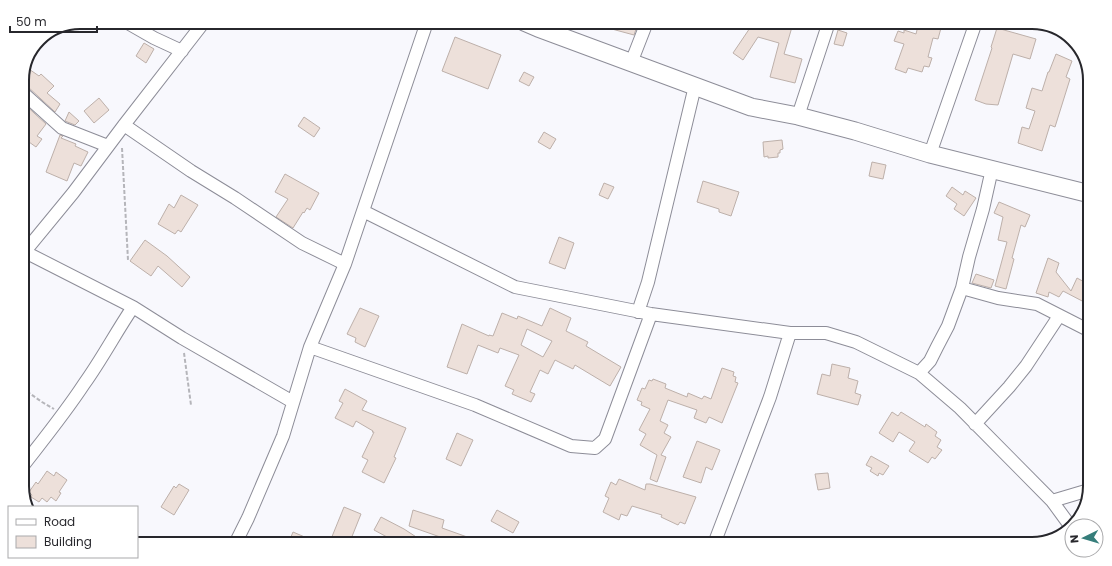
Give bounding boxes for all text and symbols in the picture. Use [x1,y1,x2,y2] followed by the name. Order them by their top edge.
[10,8,97,34] scale bar
[16,13,47,30] text: 50 m
[8,506,138,558] legend
[44,513,75,530] text: Road
[1064,518,1104,558] north arrow
[44,533,92,550] text: Building
[1066,534,1082,544] text: N

